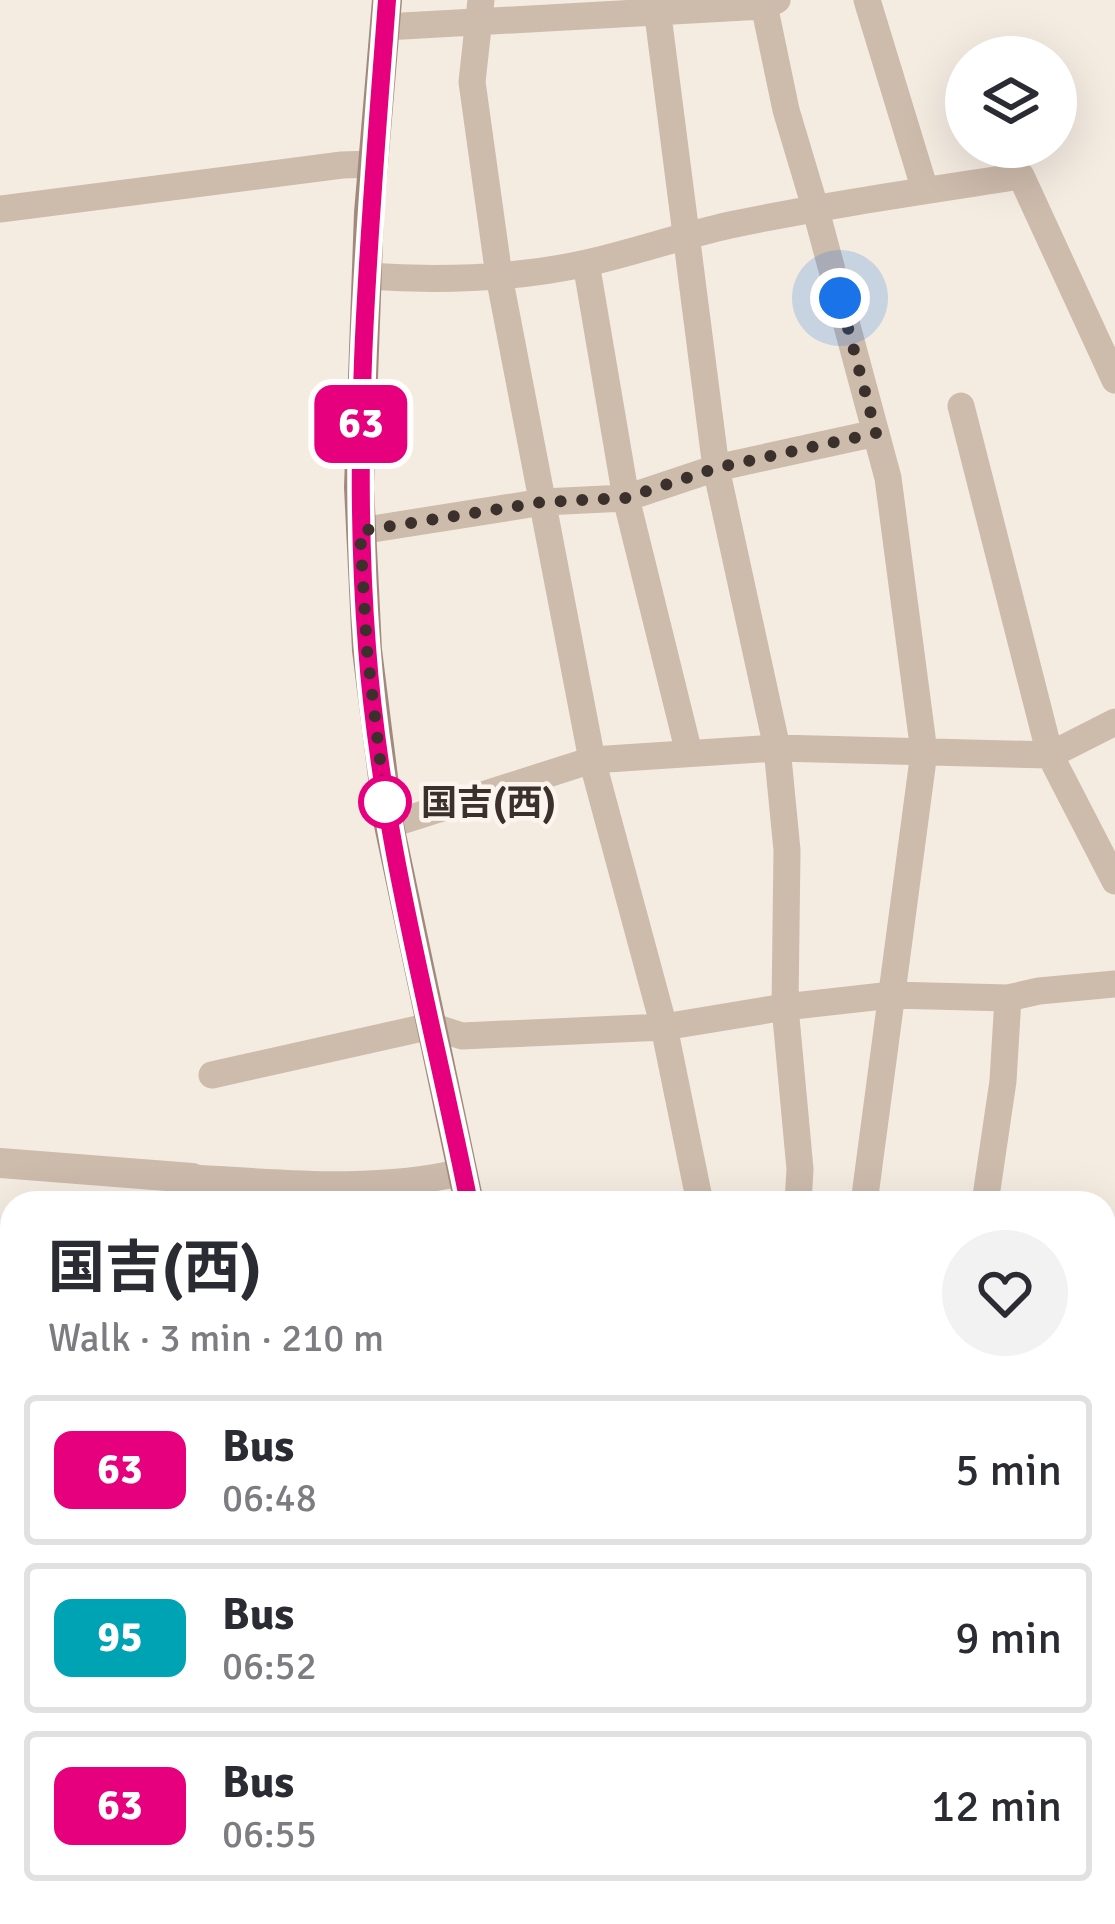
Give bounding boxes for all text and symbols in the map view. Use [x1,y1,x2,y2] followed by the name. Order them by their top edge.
[945,36,1077,168] map controls
[945,36,1077,168] button: layers
[810,268,870,328] your location
[307,385,415,463] line badge: 63
[338,398,384,449] text: 63
[360,777,410,827] marker: 国吉(西)
[421,781,556,826] place label: 国吉(西)
[942,1230,1068,1356] button: heart
[48,1233,262,1304] text: 国吉(西)
[48,1314,384,1362] text: Walk · 3 min · 210 m
[222,1419,294,1474] text: Bus
[955,1443,1062,1498] text: 5 min
[97,1444,143,1495] text: 63
[222,1474,317,1522] text: 06:48
[222,1587,294,1642] text: Bus
[955,1611,1062,1666] text: 9 min
[97,1612,143,1663] text: 95
[222,1642,317,1690] text: 06:52
[222,1755,294,1810] text: Bus
[931,1779,1062,1834] text: 12 min
[97,1780,143,1831] text: 63
[222,1810,317,1858] text: 06:55

